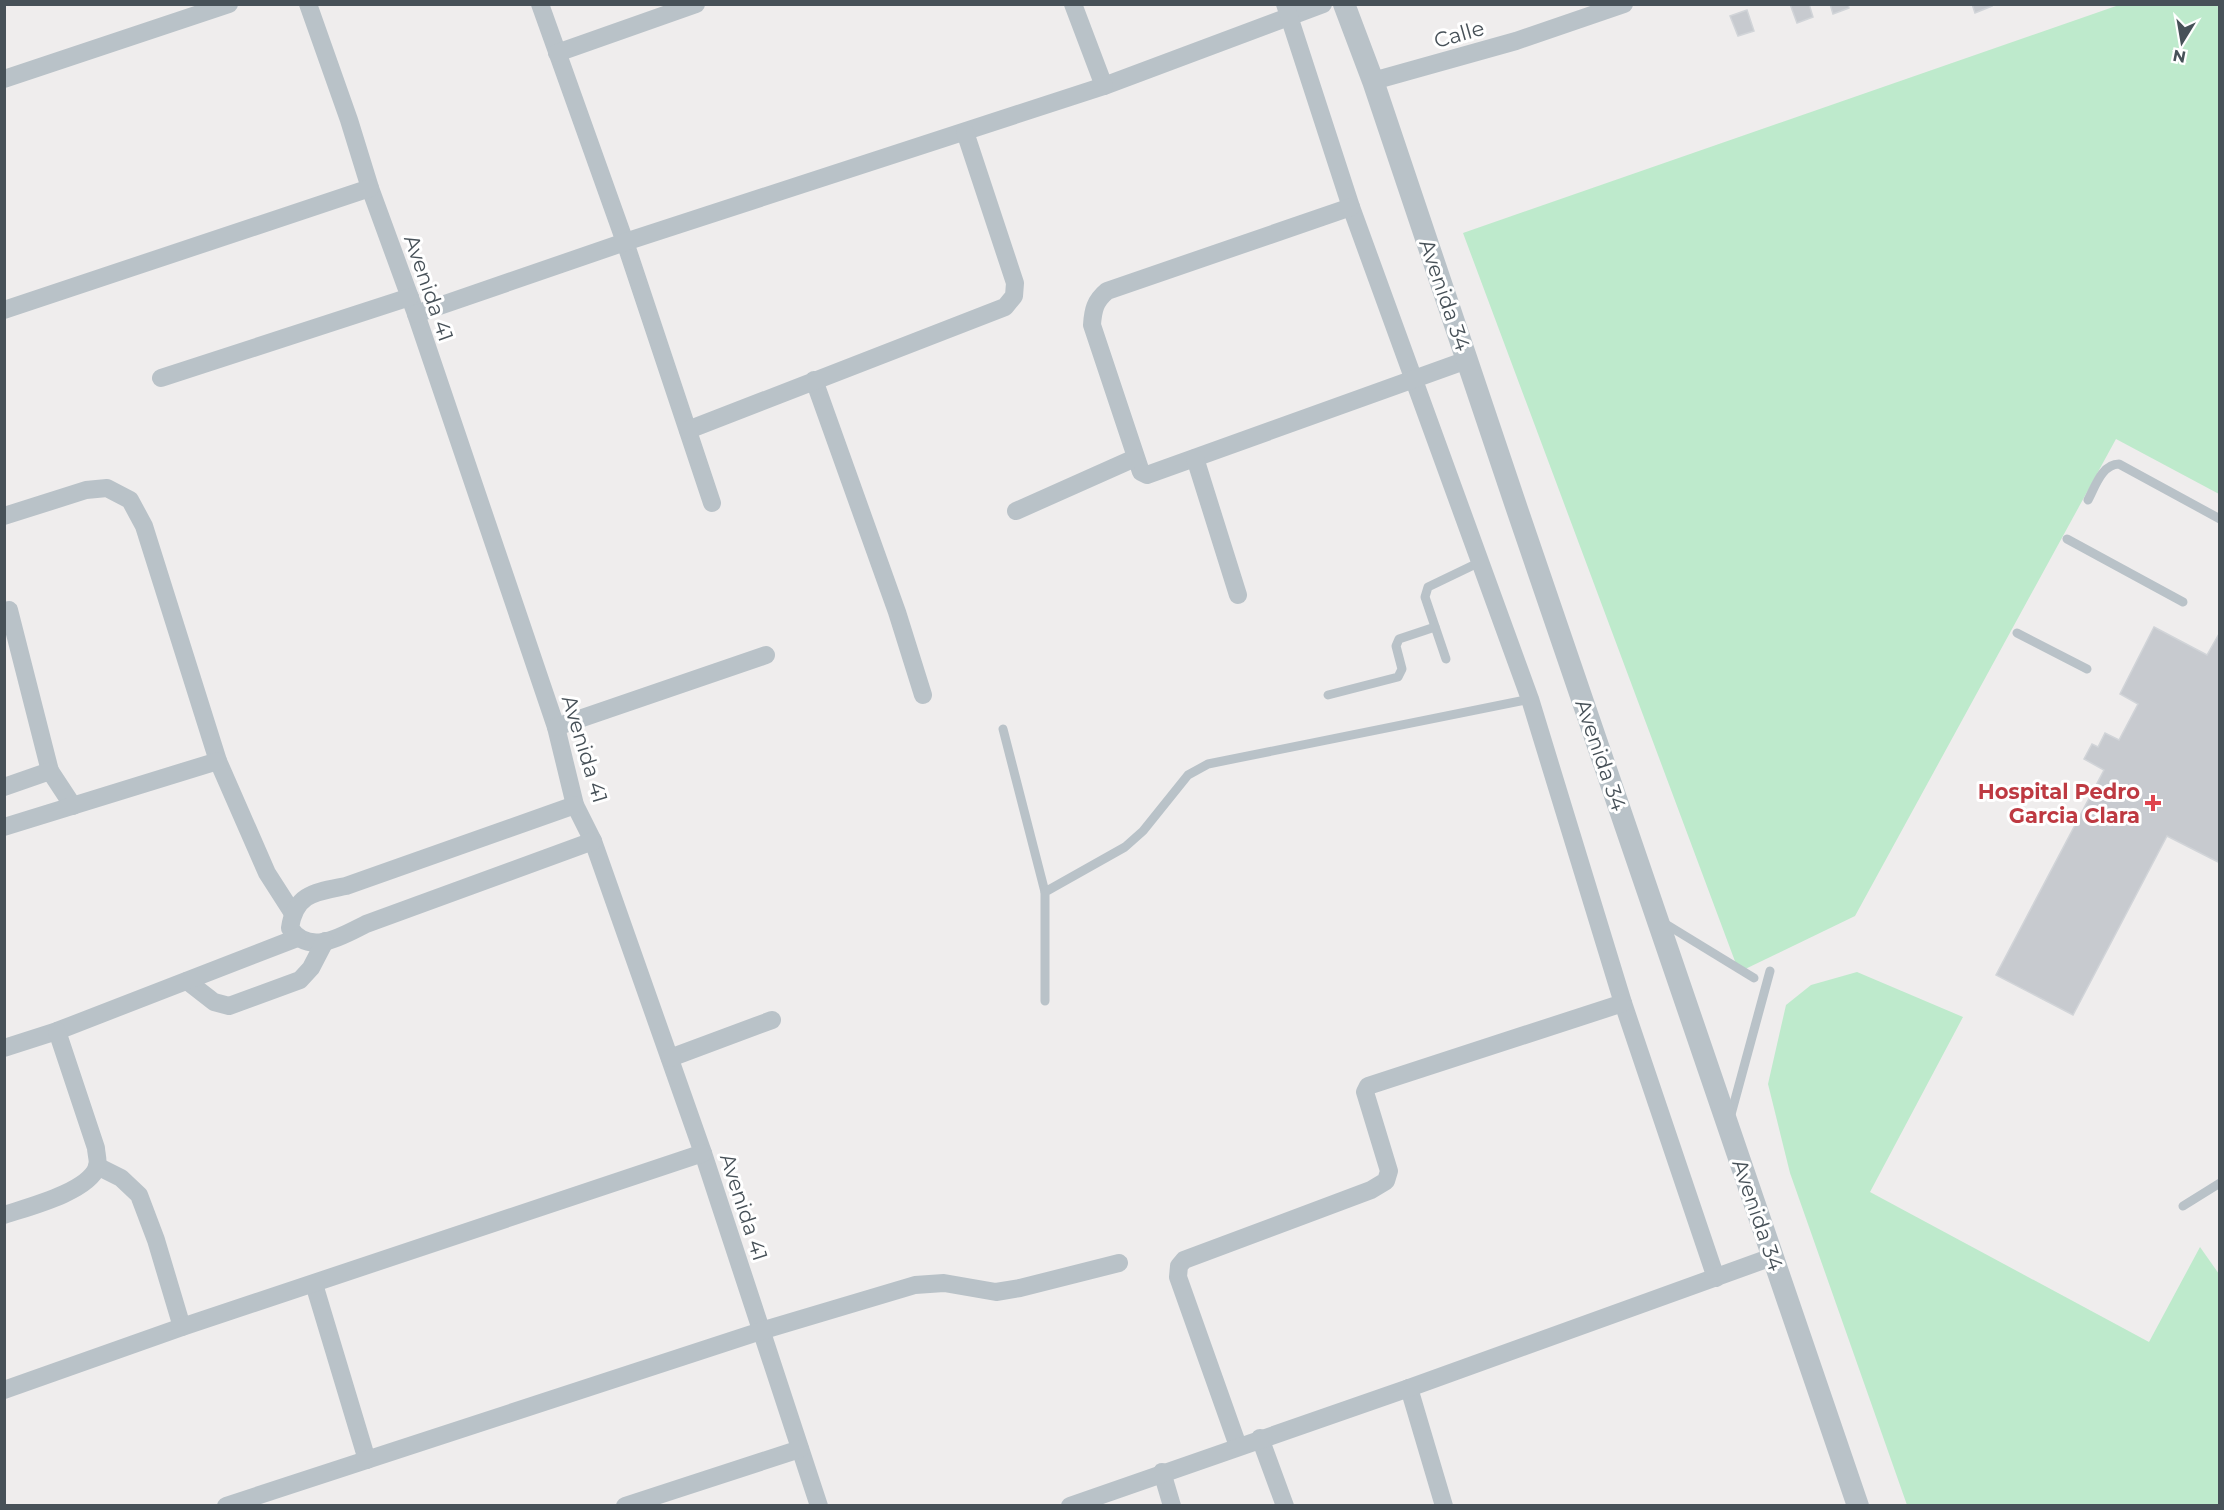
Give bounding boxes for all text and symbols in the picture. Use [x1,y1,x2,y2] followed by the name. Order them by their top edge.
[2152,12,2212,72] north arrow
[1431,15,1487,53] street label: Calle
[2171,46,2187,67] text: N
[399,231,459,345] street label: Avenida 41
[1414,236,1476,354] street label: Avenida 34
[557,692,613,806] street label: Avenida 41
[1570,696,1632,814] street label: Avenida 34
[1978,779,2140,828] place label: Hospital Pedro Garcia Clara
[2144,794,2162,812] marker: Hospital Pedro Garcia Clara
[715,1150,773,1264] street label: Avenida 41
[1727,1156,1789,1274] street label: Avenida 34

